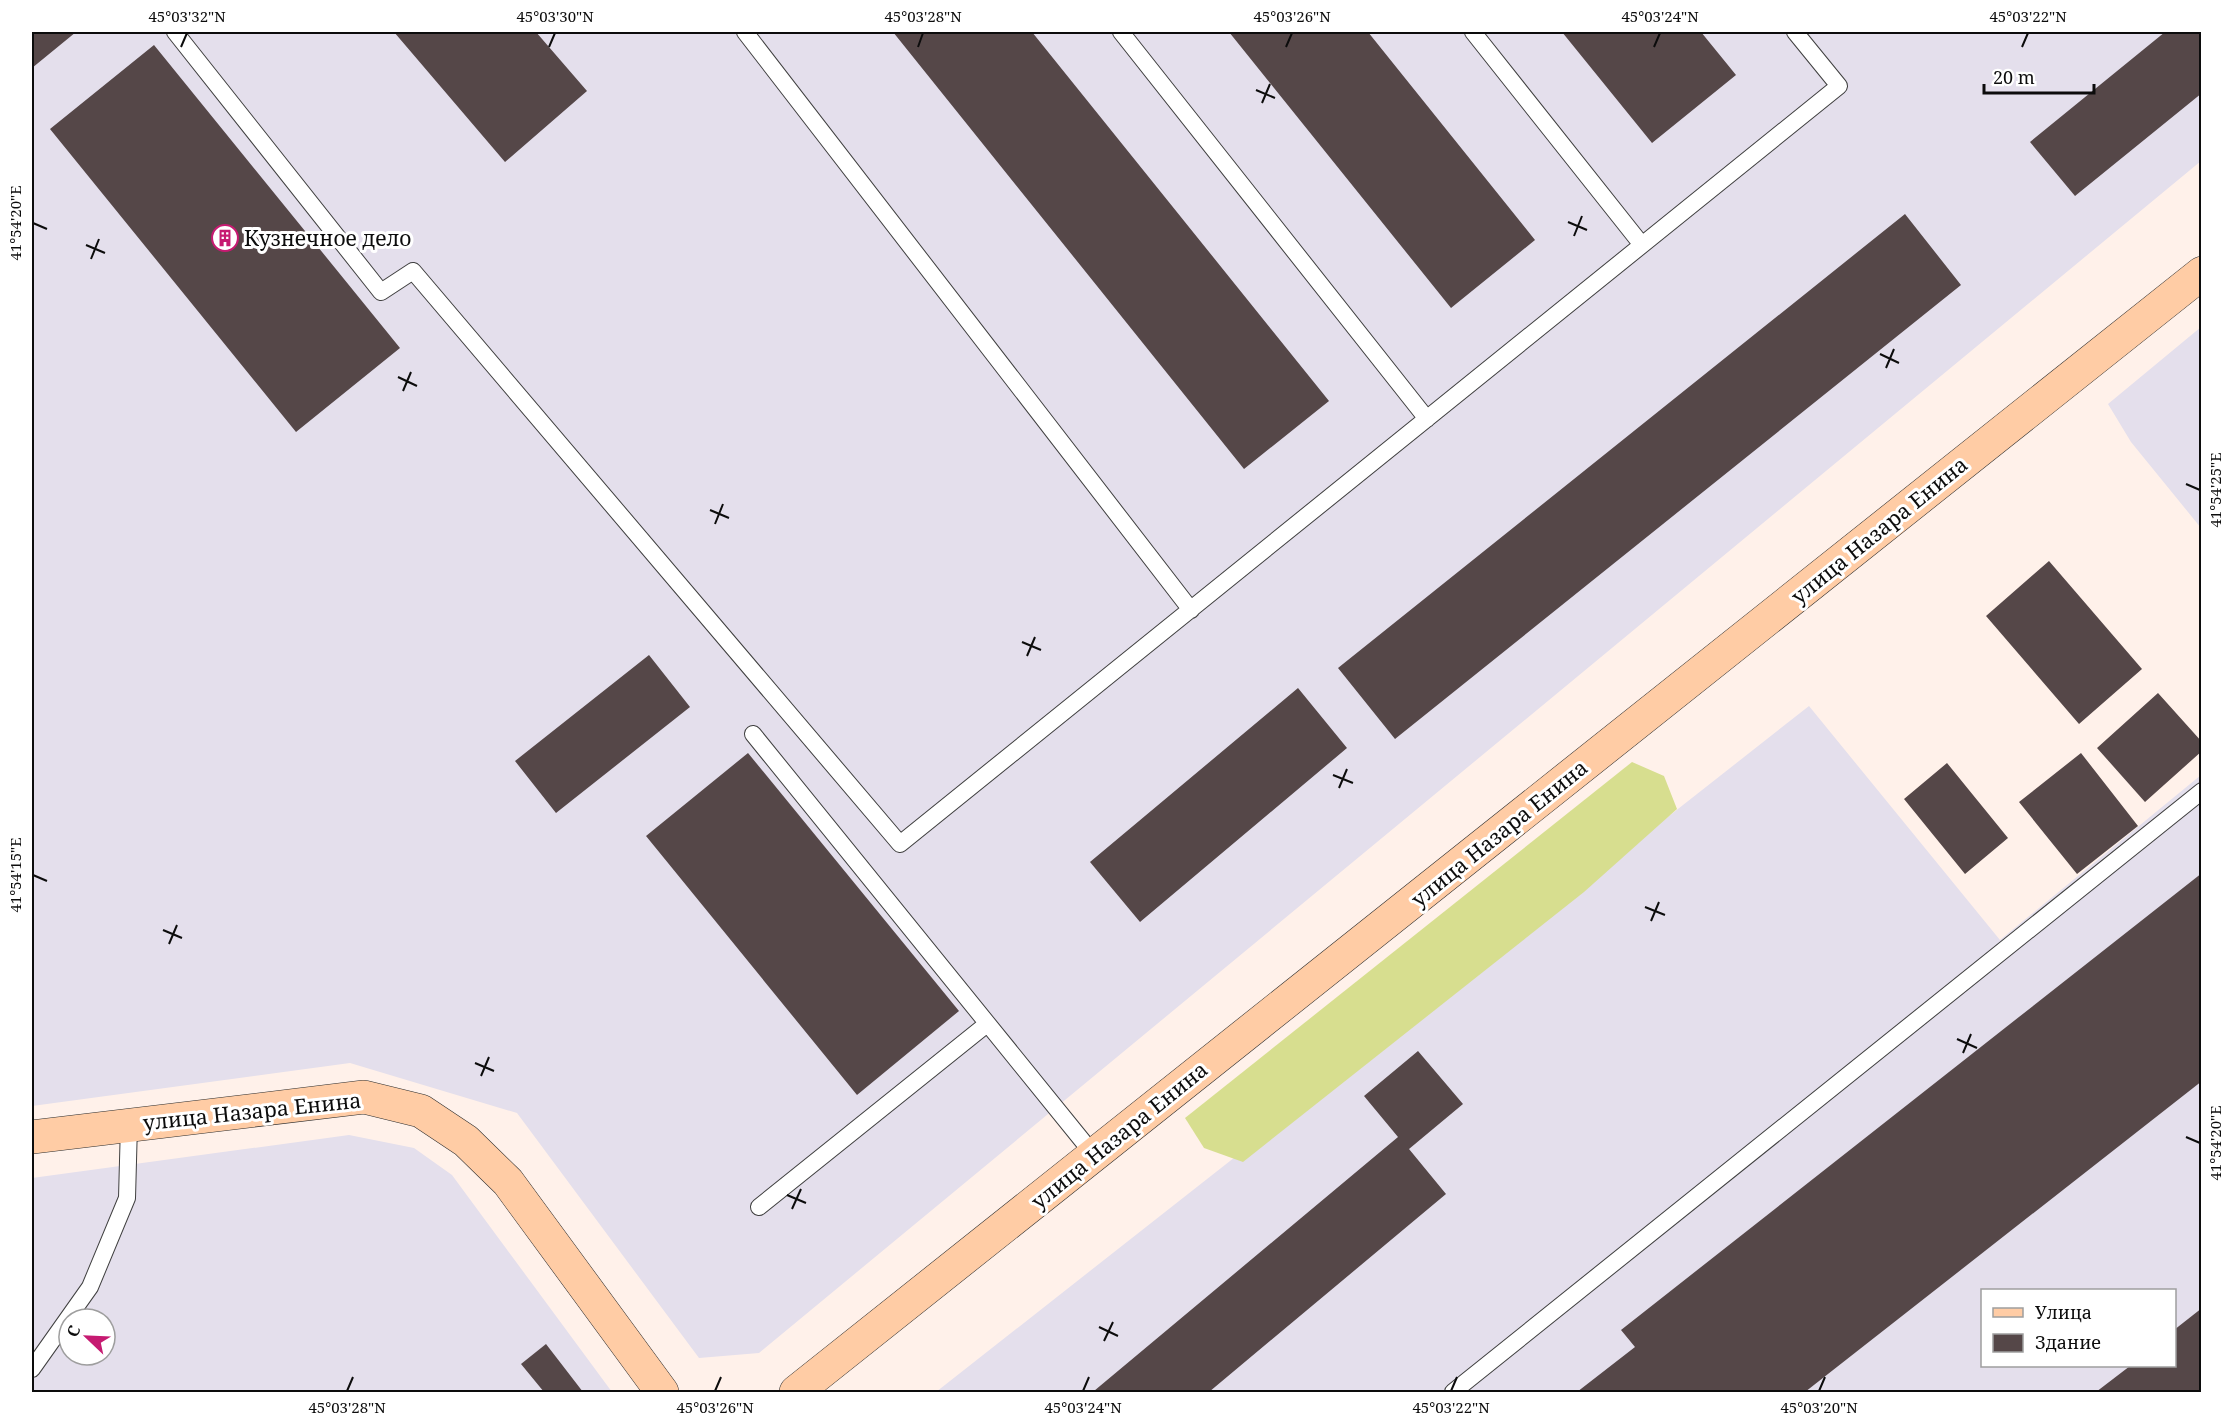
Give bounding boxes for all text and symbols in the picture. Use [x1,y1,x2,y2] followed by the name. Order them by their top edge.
[148,6,226,26] text: 45°03'32"N
[516,6,594,26] text: 45°03'30"N
[884,6,962,26] text: 45°03'28"N
[1253,6,1331,26] text: 45°03'26"N
[1621,6,1699,26] text: 45°03'24"N
[1989,6,2067,26] text: 45°03'22"N
[1984,57,2094,95] scale bar
[1993,65,2035,89] text: 20 m
[5,185,25,261] text: 41°54'20"E
[210,223,240,253] building icon: Кузнечное дело
[244,224,411,252] place label: Кузнечное дело
[1785,450,1973,610] street label: улица Назара Енина
[2205,452,2225,528] text: 41°54'25"E
[1405,753,1593,913] street label: улица Назара Енина
[5,837,25,913] text: 41°54'15"E
[1025,1055,1213,1215] street label: улица Назара Енина
[142,1086,362,1136] street label: улица Назара Енина
[2205,1105,2225,1181] text: 41°54'20"E
[1981,1289,2176,1367] legend
[2035,1300,2092,1324] text: Улица
[57,1307,117,1367] north arrow
[61,1322,85,1340] text: С
[2035,1330,2101,1354] text: Здание
[308,1397,386,1417] text: 45°03'28"N
[676,1397,754,1417] text: 45°03'26"N
[1044,1397,1122,1417] text: 45°03'24"N
[1412,1397,1490,1417] text: 45°03'22"N
[1780,1397,1858,1417] text: 45°03'20"N

